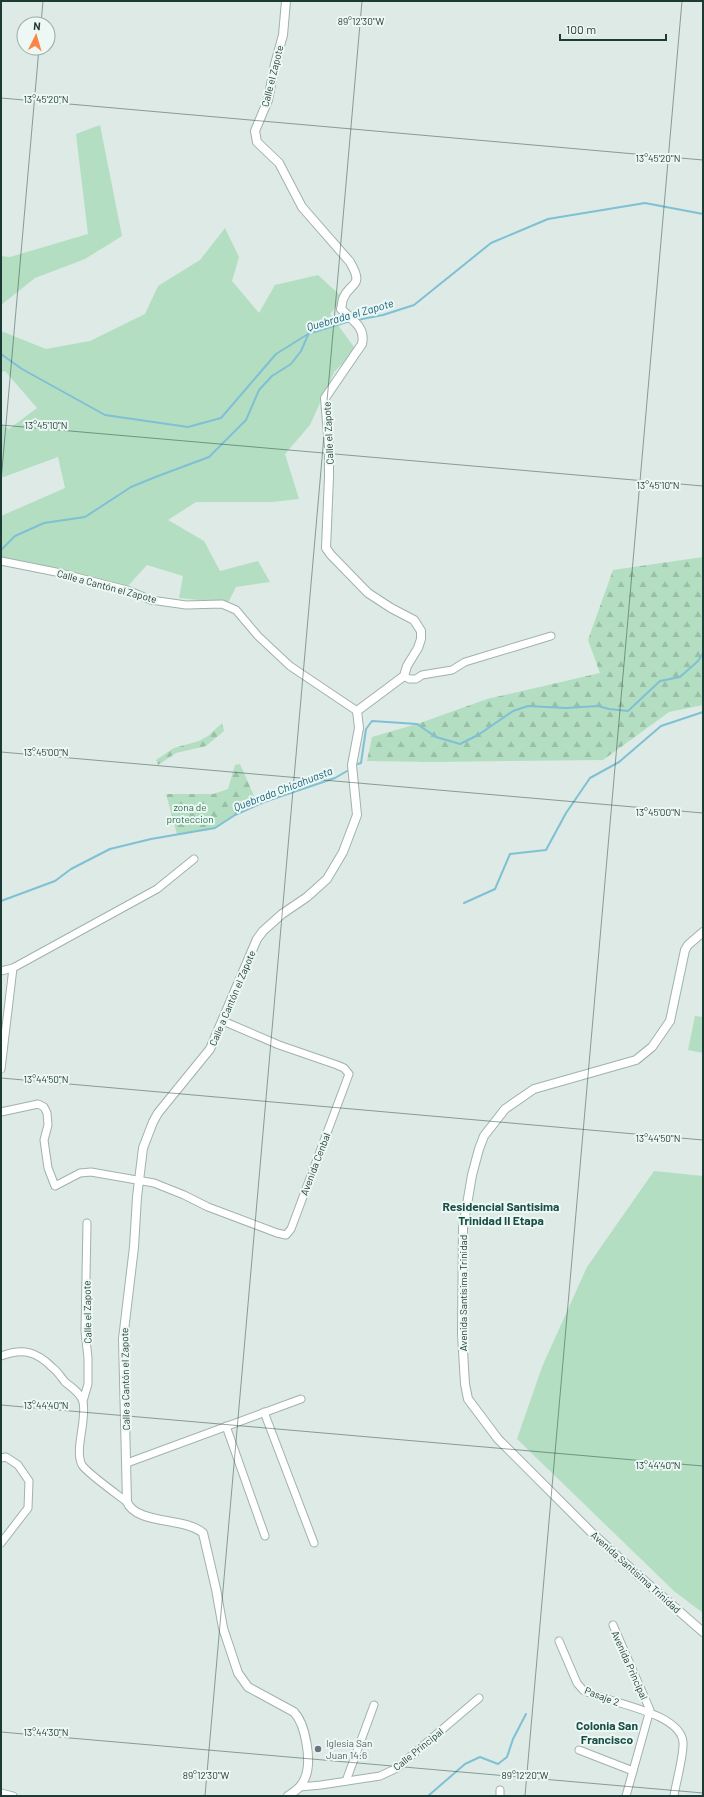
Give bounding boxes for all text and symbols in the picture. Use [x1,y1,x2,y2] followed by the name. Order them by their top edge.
[338,15,385,27] text: 89°12'30"W
[16,16,56,56] north arrow
[560,16,666,42] scale bar
[33,19,41,32] text: N
[566,22,596,36] text: 100 m
[259,44,285,108] street label: Calle el Zapote
[24,93,68,105] text: 13°45'20"N
[636,152,680,164] text: 13°45'20"N
[305,296,395,333] water label: Quebrada el Zapote
[320,401,336,465] street label: Calle el Zapote
[25,419,67,431] text: 13°45'10"N
[637,479,679,491] text: 13°45'10"N
[56,567,158,605] street label: Calle a Cantón el Zapote
[23,746,69,758] text: 13°45'00"N
[231,764,334,813] water label: Quebrada Chicahuasta
[166,801,214,825] park label: zona de proteccion
[635,806,681,818] text: 13°45'00"N
[206,948,258,1048] street label: Calle a Cantón el Zapote
[24,1073,68,1085] text: 13°44'50"N
[298,1131,332,1197] street label: Avenida Cenbal
[636,1132,680,1144] text: 13°44'50"N
[443,1199,559,1227] district label: Residencial Santisima Trinidad II Etapa
[457,1235,469,1351] street label: Avenida Santísima Trinidad
[80,1280,94,1344] street label: Calle el Zapote
[118,1328,132,1430] street label: Calle a Cantón el Zapote
[23,1399,69,1411] text: 13°44'40"N
[635,1459,681,1471] text: 13°44'40"N
[589,1529,683,1615] street label: Avenida Santísima Trinidad
[609,1629,651,1701] street label: Avenida Principal
[583,1684,621,1708] street label: Pasaje 2
[576,1718,638,1746] district label: Colonia San Francisco
[390,1725,446,1773] street label: Calle Principal
[24,1726,68,1738] text: 13°44'30"N
[326,1737,372,1761] place label: Iglesia San Juan 14:6
[313,1744,323,1754] marker: Iglesia San Juan 14:6
[183,1769,230,1781] text: 89°12'30"W
[502,1769,549,1781] text: 89°12'20"W

